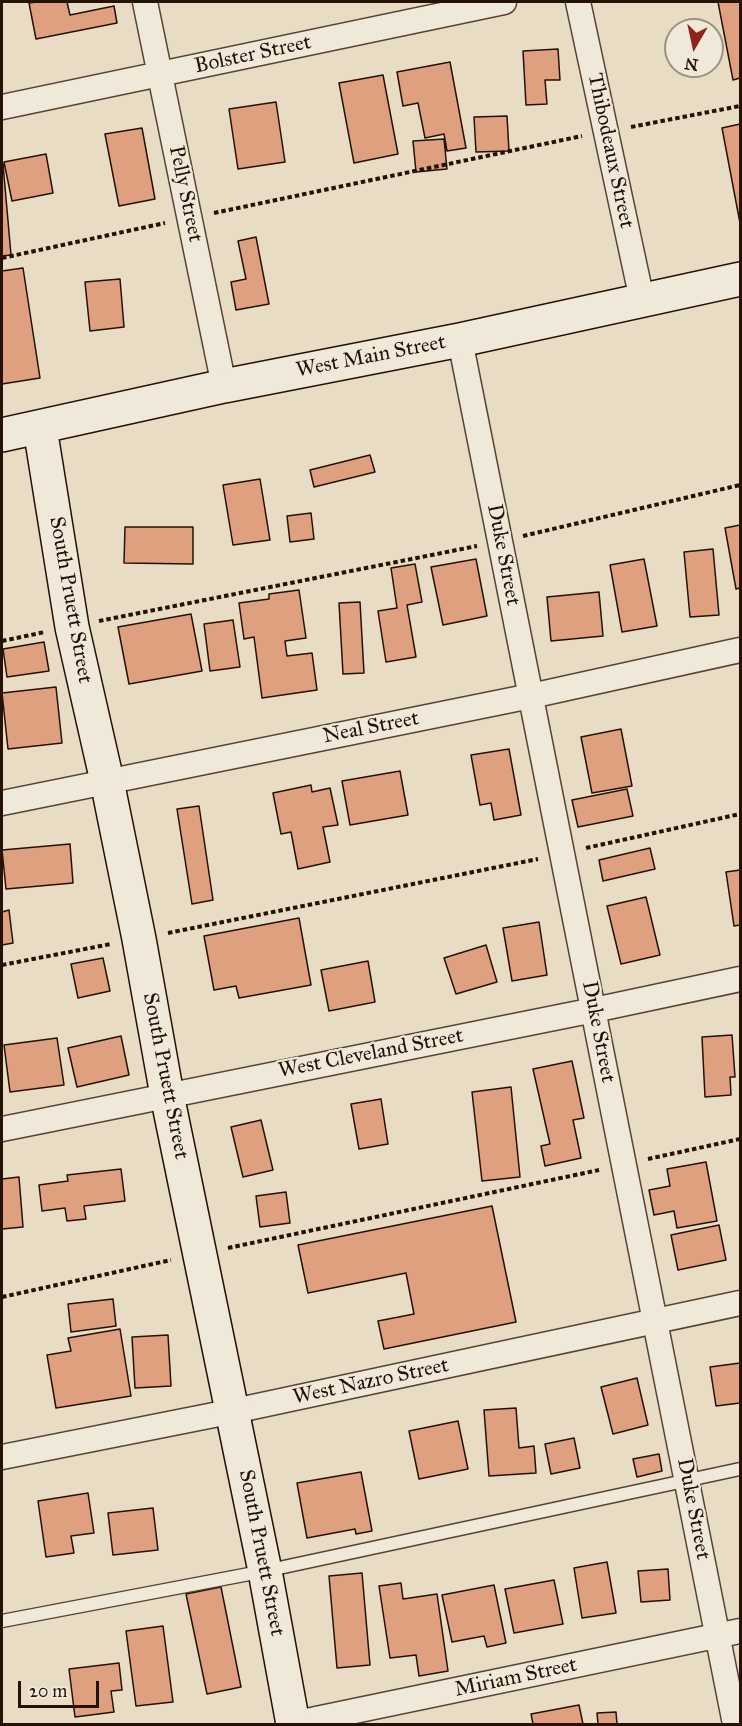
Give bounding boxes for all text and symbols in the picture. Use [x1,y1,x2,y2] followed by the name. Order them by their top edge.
[664,18,724,78] north arrow
[192,30,314,80] street label: Bolster Street
[683,54,700,75] text: N
[581,71,639,231] street label: Thibodeaux Street
[163,144,207,244] street label: Pelly Street
[294,330,448,384] street label: West Main Street
[481,502,525,608] street label: Duke Street
[43,515,97,685] street label: South Pruett Street
[321,706,421,750] street label: Neal Street
[576,979,620,1085] street label: Duke Street
[137,991,193,1161] street label: South Pruett Street
[276,1024,466,1084] street label: West Cleveland Street
[291,1353,451,1411] street label: West Nazro Street
[671,1456,715,1562] street label: Duke Street
[233,1468,289,1638] street label: South Pruett Street
[453,1653,579,1703] street label: Miriam Street
[21,1669,102,1707] scale bar
[29,1680,67,1702] text: 20 m

